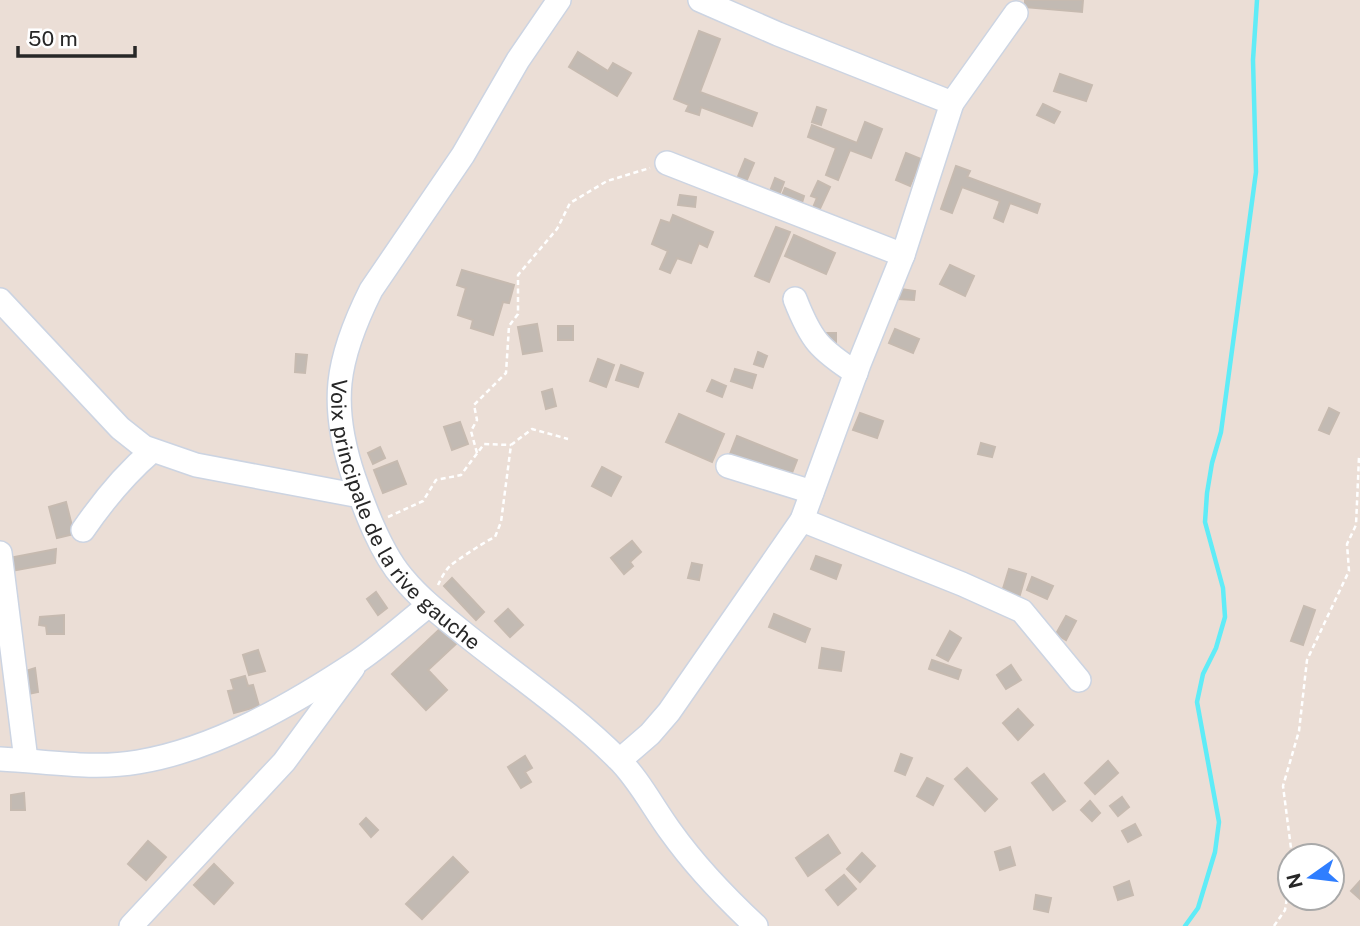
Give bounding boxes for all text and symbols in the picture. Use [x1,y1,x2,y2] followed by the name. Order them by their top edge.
[18,14,135,58] scale bar
[28,26,78,51] text: 50 m
[327,378,486,654] street label: Voix principale de la rive gauche
[1276,842,1346,912] north arrow
[1282,871,1307,891] text: N

